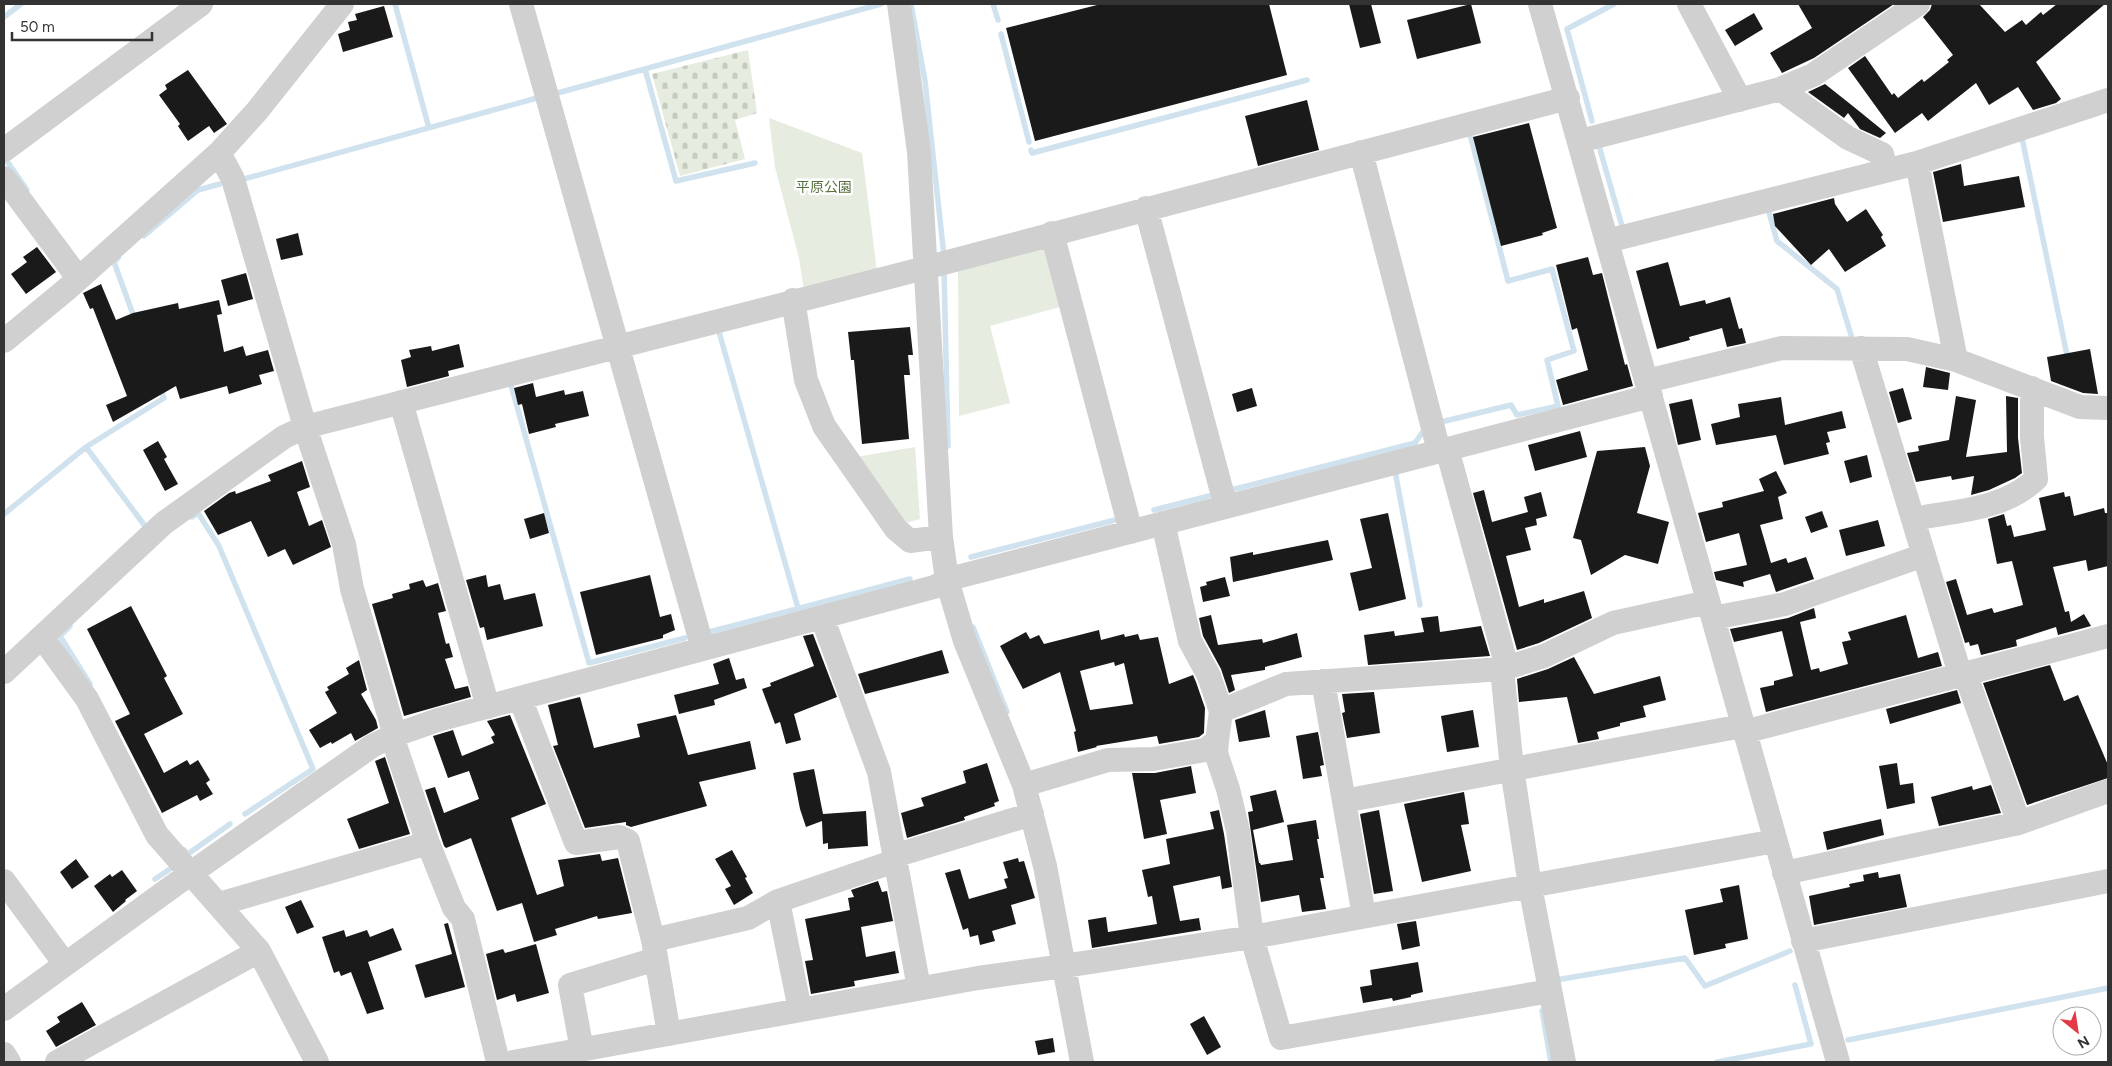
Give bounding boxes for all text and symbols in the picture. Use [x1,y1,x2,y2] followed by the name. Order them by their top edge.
[12,10,152,42] scale bar
[20,18,55,36] text: 50 m
[796,179,852,196] park label: 平原公園
[2052,1006,2102,1056] north arrow
[2074,1032,2092,1052] text: N

